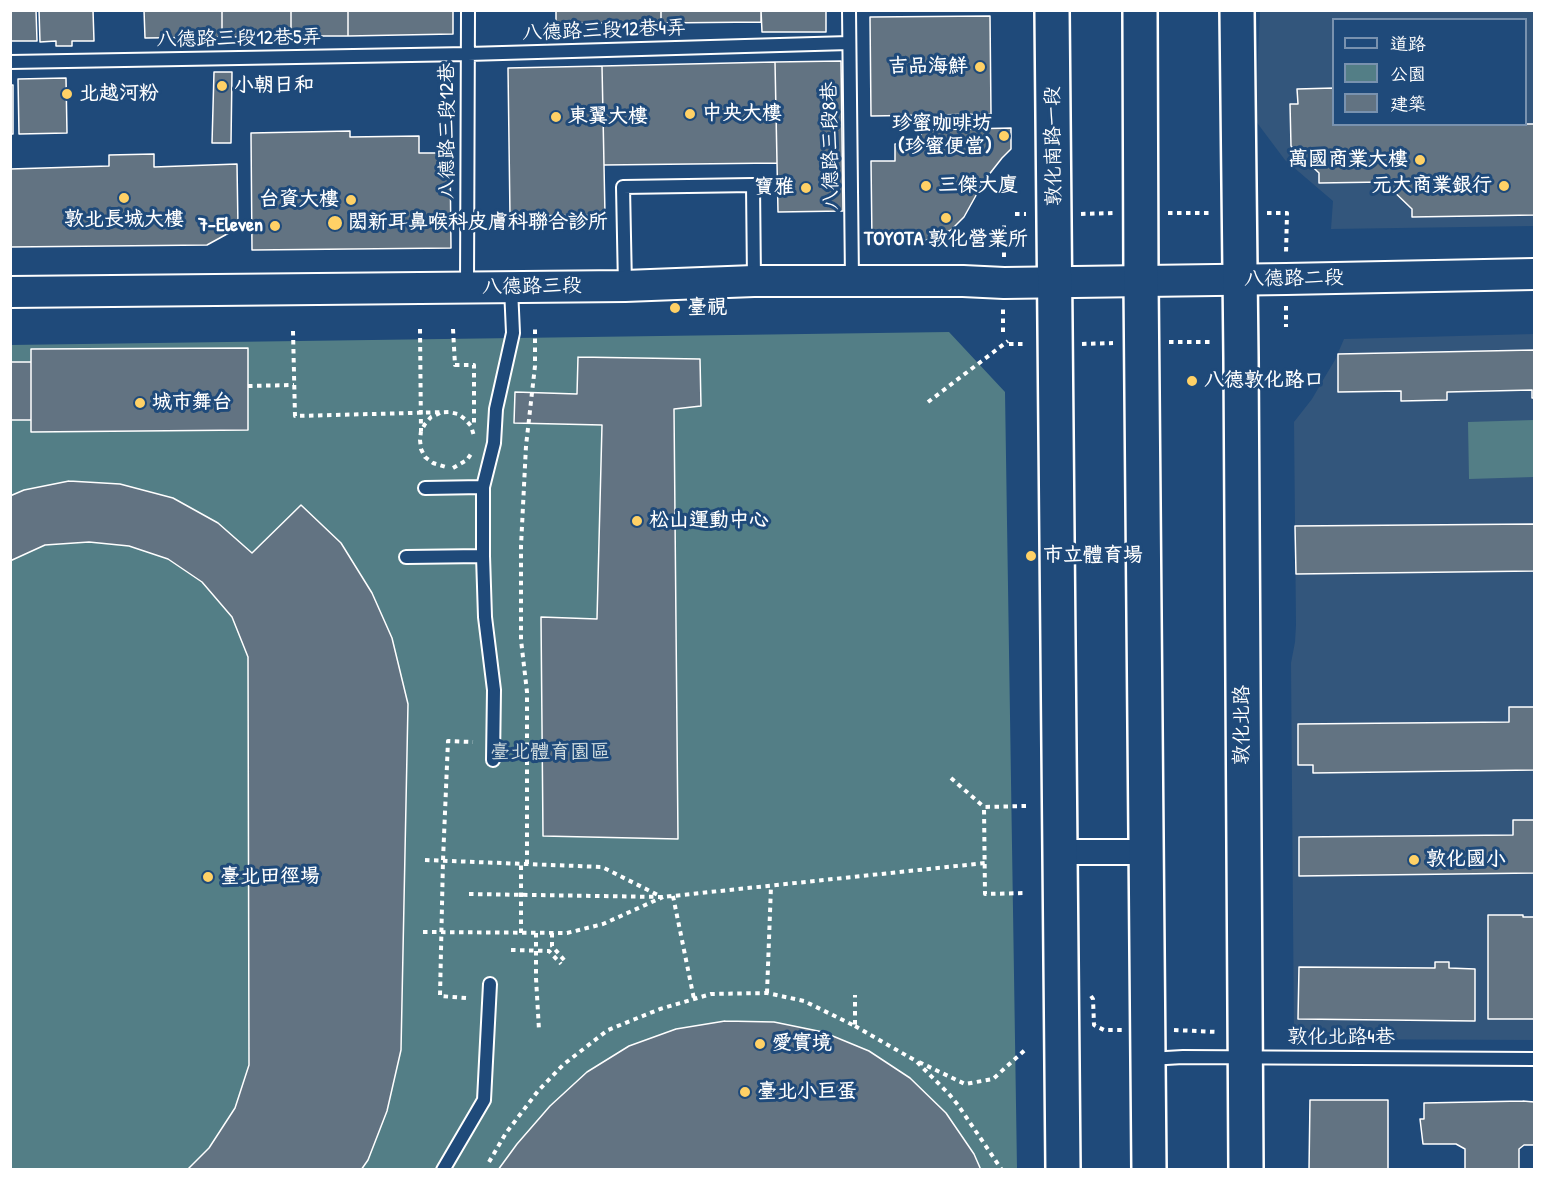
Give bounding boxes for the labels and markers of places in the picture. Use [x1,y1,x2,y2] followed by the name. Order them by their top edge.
[888,55,968,79] place label: 吉品海鮮
[973,60,987,74] marker: 吉品海鮮
[234,74,314,98] place label: 小朝日和
[215,79,229,93] marker: 小朝日和
[79,82,159,106] place label: 北越河粉
[60,87,74,101] marker: 北越河粉
[702,102,782,126] place label: 中央大樓
[568,105,648,129] place label: 東翼大樓
[683,107,697,121] marker: 中央大樓
[549,110,563,124] marker: 東翼大樓
[892,112,992,159] place label: 珍蜜咖啡坊 (珍蜜便當)
[997,129,1011,143] marker: 珍蜜咖啡坊 (珍蜜便當)
[1288,148,1408,172] place label: 萬國商業大樓
[1413,153,1427,167] marker: 萬國商業大樓
[938,174,1018,198] place label: 三傑大廈
[1372,174,1492,198] place label: 元大商業銀行
[754,176,794,200] place label: 寶雅
[919,179,933,193] marker: 三傑大廈
[1497,179,1511,193] marker: 元大商業銀行
[799,181,813,195] marker: 寶雅
[259,188,339,212] place label: 台資大樓
[117,191,131,205] marker: 敦北長城大樓
[344,193,358,207] marker: 台資大樓
[64,208,184,232] place label: 敦北長城大樓
[348,211,608,235] place label: 閎新耳鼻喉科皮膚科聯合診所
[939,211,953,225] marker: TOYOTA 敦化營業所
[198,214,263,238] place label: 7-Eleven
[326,214,344,232] marker: 閎新耳鼻喉科皮膚科聯合診所
[268,219,282,233] marker: 7-Eleven
[864,228,1028,252] place label: TOYOTA 敦化營業所
[687,296,727,320] place label: 臺視
[668,301,682,315] marker: 臺視
[1204,369,1324,393] place label: 八德敦化路口
[1185,374,1199,388] marker: 八德敦化路口
[152,391,232,415] place label: 城市舞台
[133,396,147,410] marker: 城市舞台
[649,509,769,533] place label: 松山運動中心
[630,514,644,528] marker: 松山運動中心
[1043,544,1143,568] place label: 市立體育場
[1024,549,1038,563] marker: 市立體育場
[1426,848,1506,872] place label: 敦化國小
[1407,853,1421,867] marker: 敦化國小
[220,865,320,889] place label: 臺北田徑場
[201,870,215,884] marker: 臺北田徑場
[772,1032,832,1056] place label: 愛實境
[753,1037,767,1051] marker: 愛實境
[757,1080,857,1104] place label: 臺北小巨蛋
[738,1085,752,1099] marker: 臺北小巨蛋

